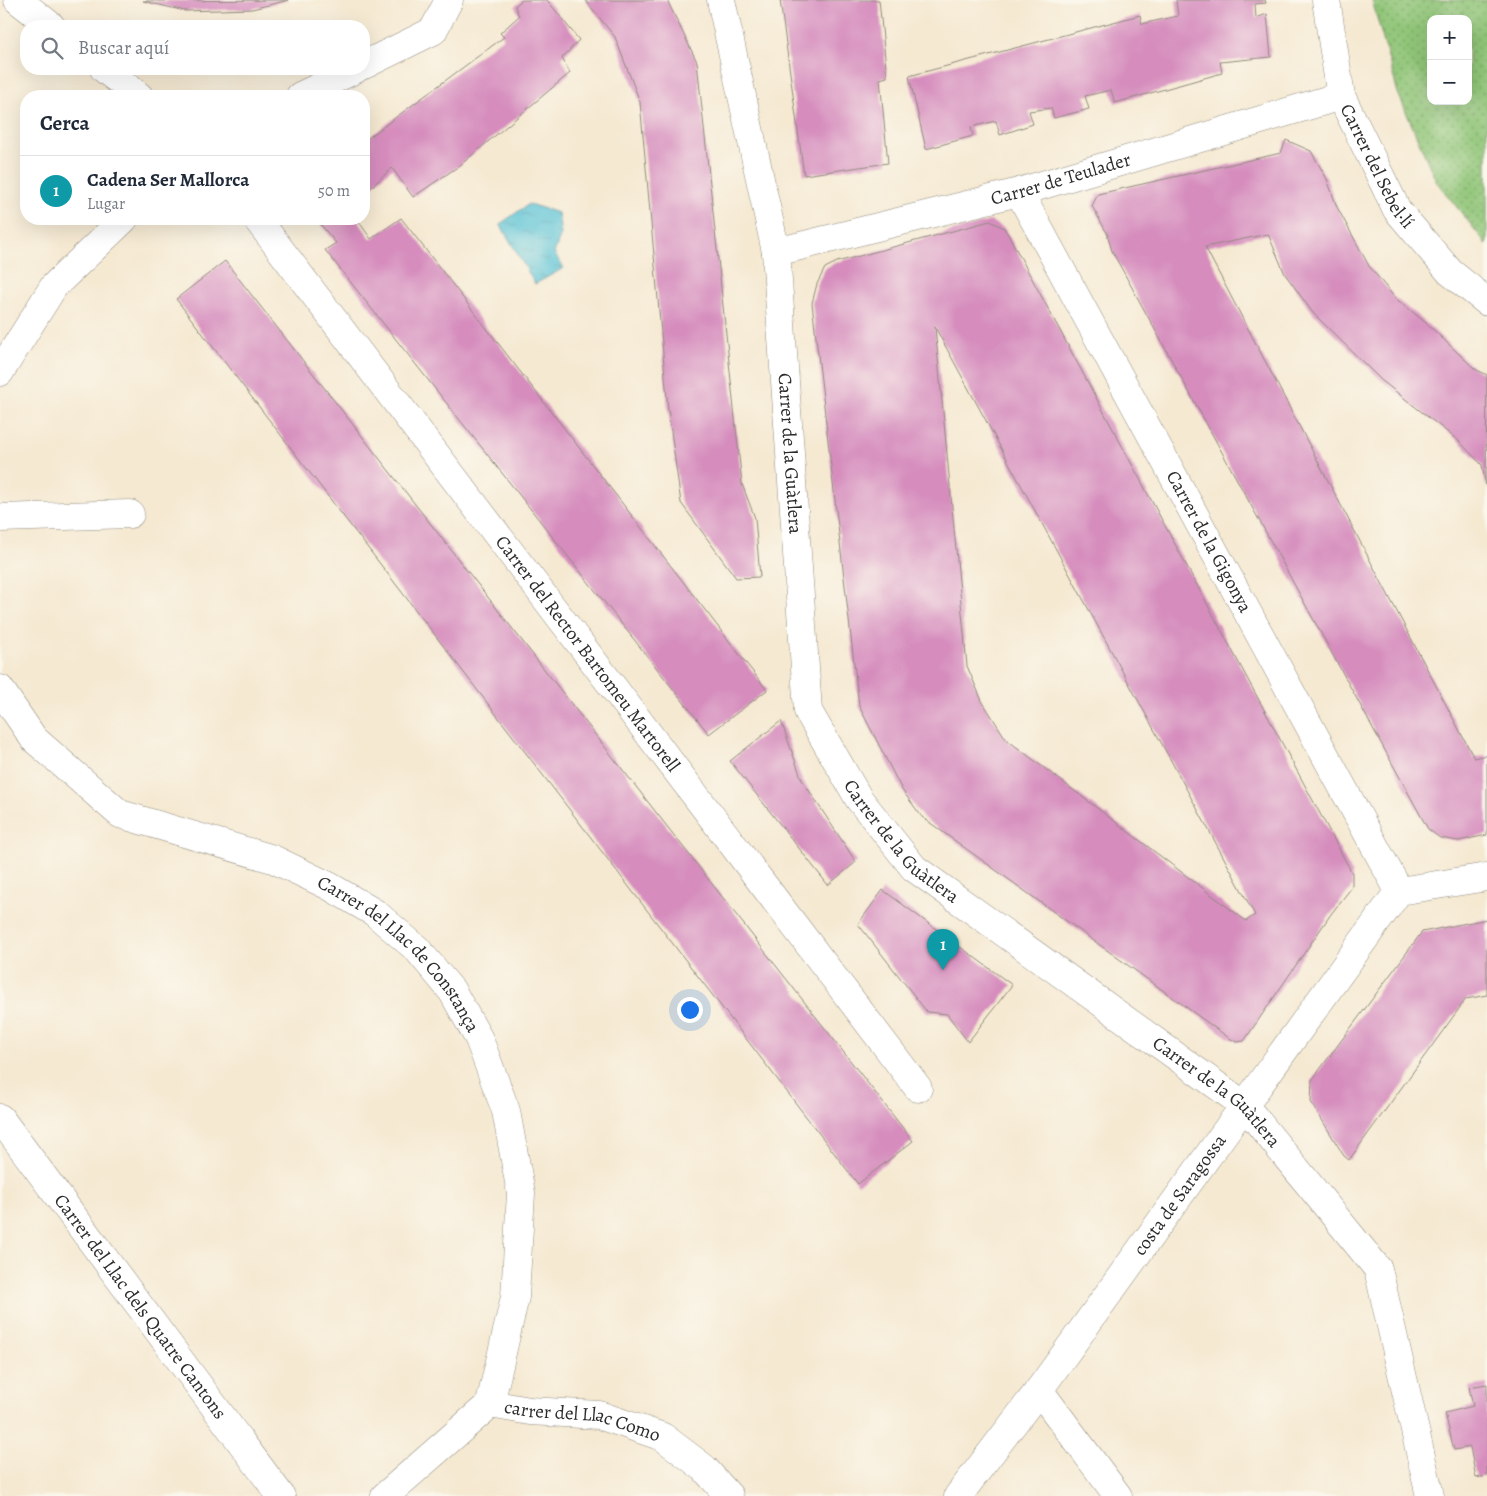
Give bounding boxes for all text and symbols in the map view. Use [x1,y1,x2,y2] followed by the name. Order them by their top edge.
[1427,15,1472,105] map controls
[1427,15,1472,60] button: +
[20,20,370,75] search box
[38,34,66,62] icon: search
[78,35,169,61] text: Buscar aquí
[1427,60,1472,105] button: −
[1334,99,1420,234] street label: Carrer del Sebel·lí
[40,109,90,137] text: Cerca
[988,146,1134,211] street label: Carrer de Teulader
[87,167,249,193] text: Cadena Ser Mallorca
[53,180,59,202] text: 1
[318,180,350,202] text: 50 m
[87,193,125,215] text: Lugar
[771,372,809,535] street label: Carrer de la Guàtlera
[1160,466,1258,617] street label: Carrer de la Gigonya
[489,530,686,777] street label: Carrer del Rector Bartomeu Martorell
[838,775,964,909] street label: Carrer de la Guàtlera
[313,869,486,1037] street label: Carrer del Llac de Constança
[927,929,959,970] pin: 1
[677,997,703,1023] your location
[1147,1030,1287,1153] street label: Carrer de la Guàtlera
[1127,1129,1232,1261] street label: costa de Saragossa
[48,1189,233,1425] street label: Carrer del Llac dels Quatre Cantons
[502,1394,664,1448] street label: carrer del Llac Como

